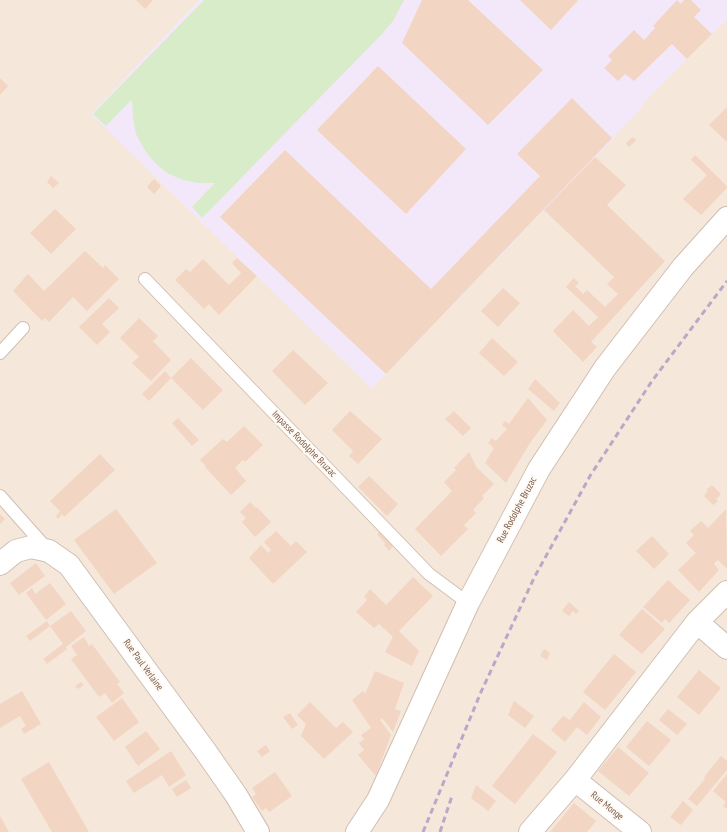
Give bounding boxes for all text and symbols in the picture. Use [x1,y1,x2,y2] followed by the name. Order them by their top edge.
[269,408,339,480] street label: Impasse Rodolphe Bruzac
[495,475,539,545] street label: Rue Rodolphe Bruzac
[120,637,166,693] street label: Rue Paul Verlaine
[588,789,626,823] street label: Rue Monge

